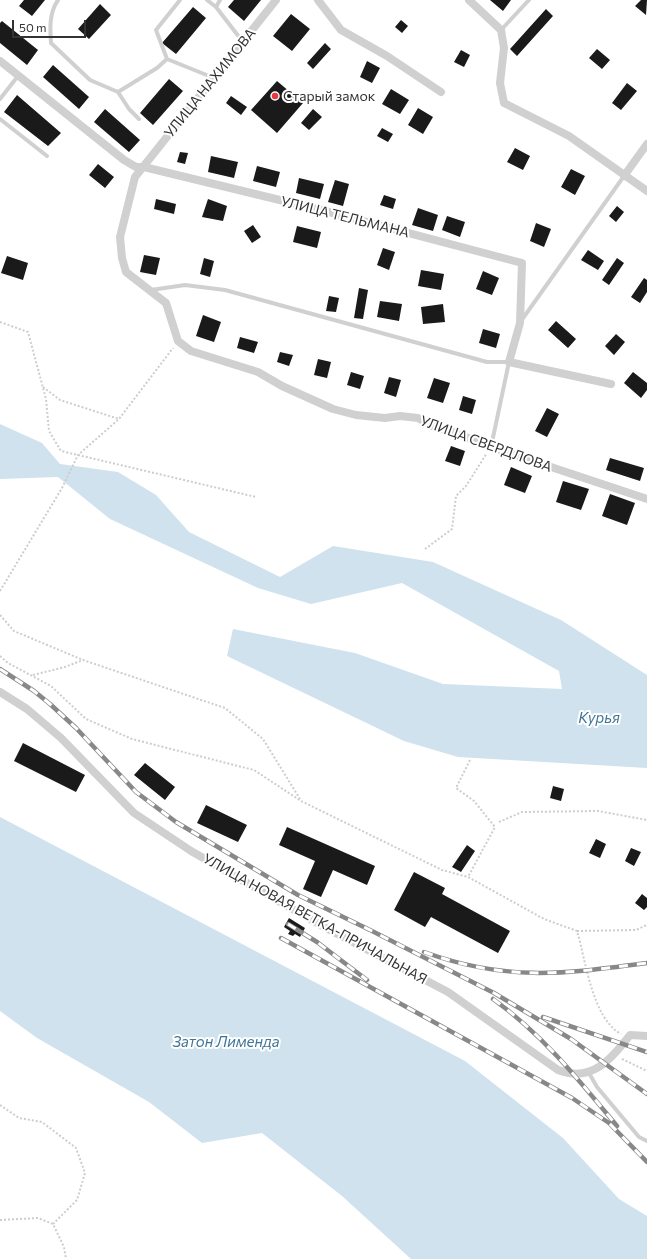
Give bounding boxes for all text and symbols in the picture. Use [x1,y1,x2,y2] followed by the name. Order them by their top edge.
[14,12,88,38] scale bar
[19,20,47,34] text: 50 m
[161,25,259,141] street label: УЛИЦА НАХИМОВА
[283,88,375,104] place label: Cтарый замок
[270,91,280,101] marker: Cтарый замок
[279,193,411,241] street label: УЛИЦА ТЕЛЬМАНА
[418,412,554,476] street label: УЛИЦА СВЕРДЛОВА
[578,709,620,727] water label: Курья
[200,850,430,988] street label: УЛИЦА НОВАЯ ВЕТКА-ПРИЧАЛЬНАЯ
[172,1033,280,1051] water label: Затон Лименда

